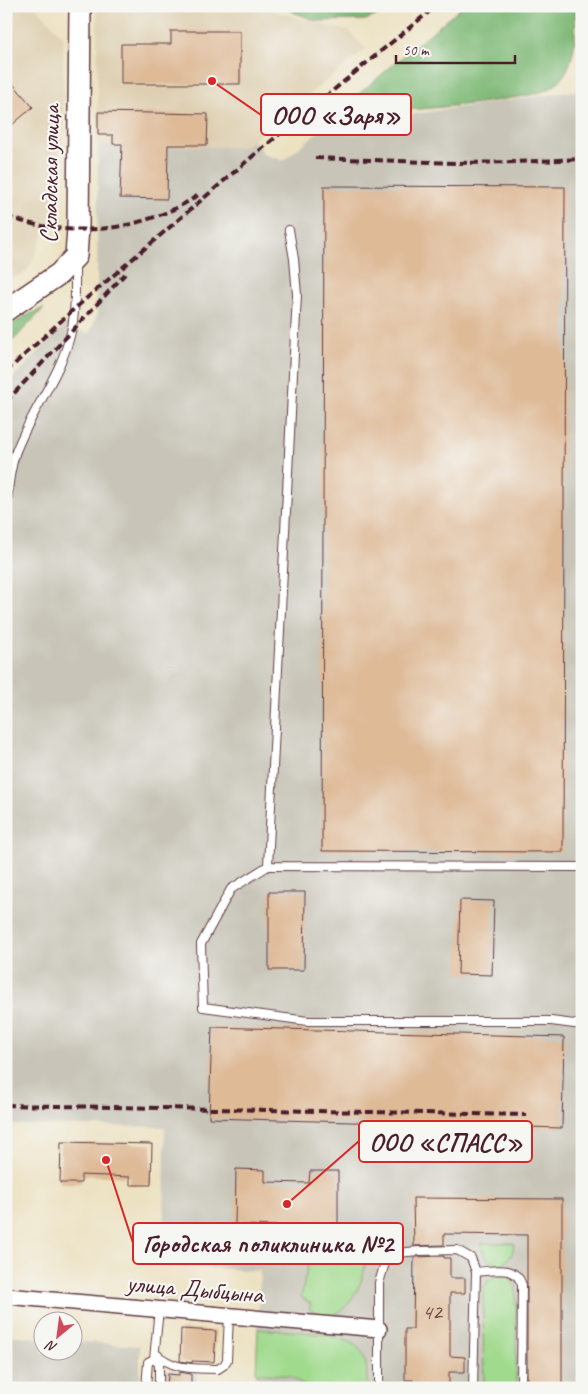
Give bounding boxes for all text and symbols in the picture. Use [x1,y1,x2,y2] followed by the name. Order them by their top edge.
[396,32,514,64] scale bar
[403,41,430,60] text: 50 m
[261,94,411,135] callout: ООО «Заря»
[271,99,401,132] text: ООО «Заря»
[33,102,67,244] street label: Складская улица
[359,1121,532,1162] callout: ООО «СПАСС»
[369,1126,523,1159] text: ООО «СПАСС»
[133,1223,403,1264] callout: Городская поликлиника №2
[143,1227,395,1260] text: Городская поликлиника №2
[123,1267,267,1311] street label: улица Дыбцына
[422,1298,444,1326] house number: 42
[32,1312,82,1362] north arrow
[42,1336,60,1356] text: N

